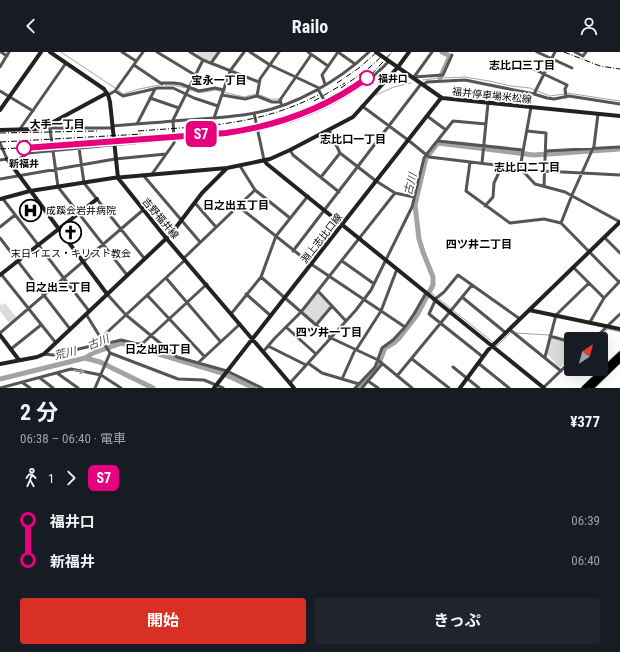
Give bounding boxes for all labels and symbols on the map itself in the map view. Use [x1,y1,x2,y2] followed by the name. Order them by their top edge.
[489,59,555,72] district label: 志比口三丁目
[359,70,375,86] marker: 福井口
[378,73,408,84] place label: 福井口
[192,74,247,87] district label: 宝永一丁目
[452,86,532,105] street label: 福井停車場米松線
[30,118,85,131] district label: 大手一丁目
[183,121,219,147] line badge: S7
[320,133,386,146] district label: 志比口一丁目
[16,140,32,156] marker: 新福井
[9,158,39,169] place label: 新福井
[494,161,560,174] district label: 志比口二丁目
[402,171,420,196] water label: 古川
[140,196,181,241] street label: 吉野福井線
[18,197,44,223] hospital icon: 成蹊会岩井病院
[203,199,269,212] district label: 日之出五丁目
[46,205,116,216] place label: 成蹊会岩井病院
[299,211,344,265] street label: 淵上志比口線
[58,220,84,246] church icon: 末日イエス・キリスト教会
[446,238,512,251] district label: 四ツ井二丁目
[11,248,131,259] place label: 末日イエス・キリスト教会
[25,281,91,294] district label: 日之出三丁目
[296,326,362,339] district label: 四ツ井一丁目
[86,332,112,353] water label: 古川
[564,332,608,376] north arrow
[125,343,191,356] district label: 日之出四丁目
[53,344,78,362] water label: 荒川
[72,368,85,374] one-way arrow

